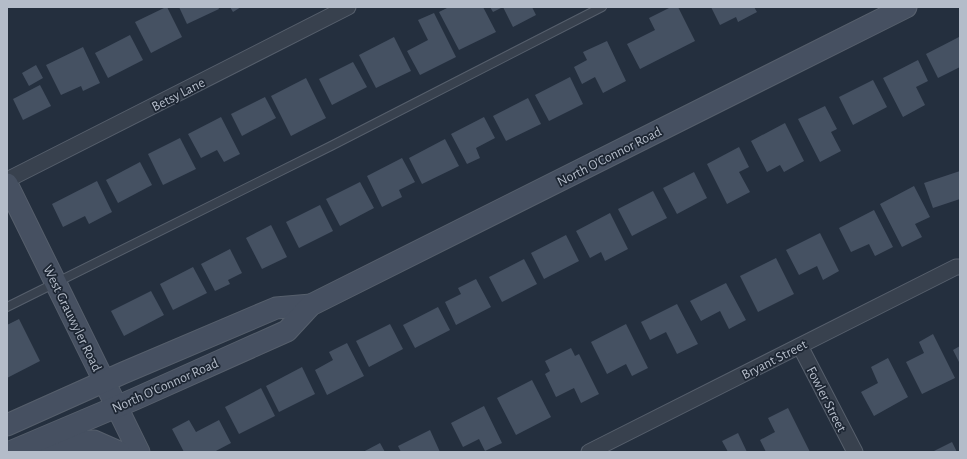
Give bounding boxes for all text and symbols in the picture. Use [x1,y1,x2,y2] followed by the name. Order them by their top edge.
[150,76,207,114] street label: Betsy Lane
[555,125,664,189] street label: North O'Connor Road
[40,263,104,374] street label: West Grauwyler Road
[740,337,810,382] street label: Bryant Street
[110,356,221,416] street label: North O'Connor Road
[804,364,849,435] street label: Fowler Street

